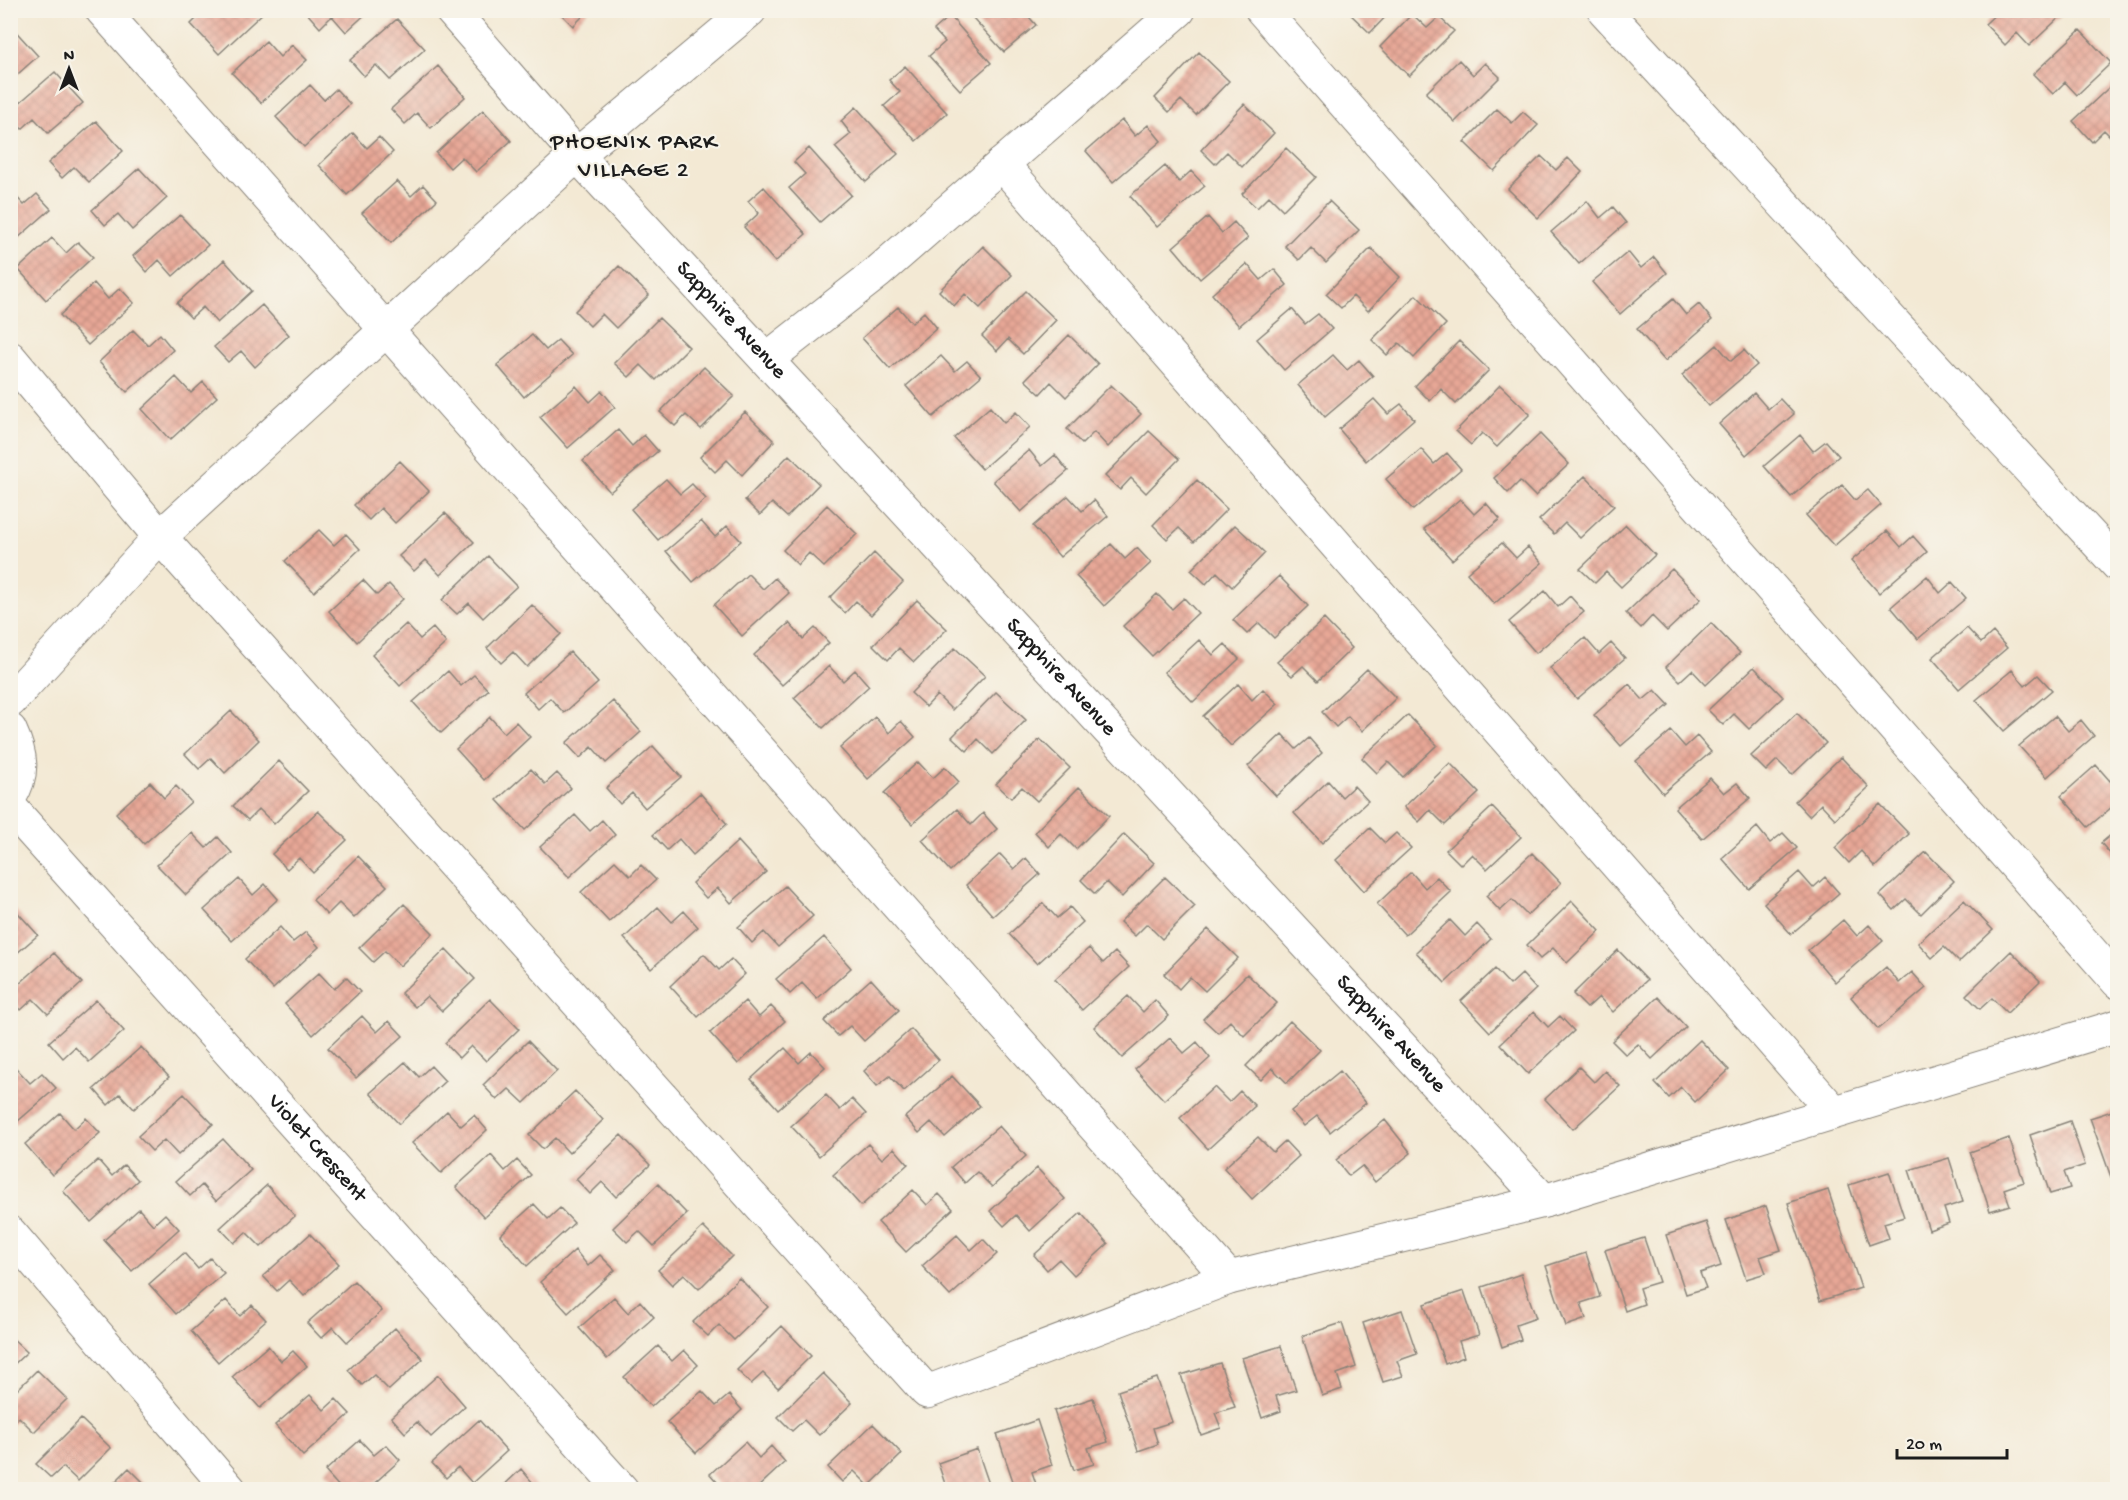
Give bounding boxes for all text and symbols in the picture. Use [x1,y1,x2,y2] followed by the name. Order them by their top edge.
[39,39,99,99] north arrow
[64,48,75,67] text: N
[549,129,719,186] district label: PHOENIX PARK VILLAGE 2
[669,257,792,386] street label: Sapphire Avenue
[999,613,1122,743] street label: Sapphire Avenue
[1329,970,1452,1099] street label: Sapphire Avenue
[260,1089,373,1210] street label: Violet Crescent
[1897,1422,2006,1460] scale bar
[1906,1435,1942,1456] text: 20 m

